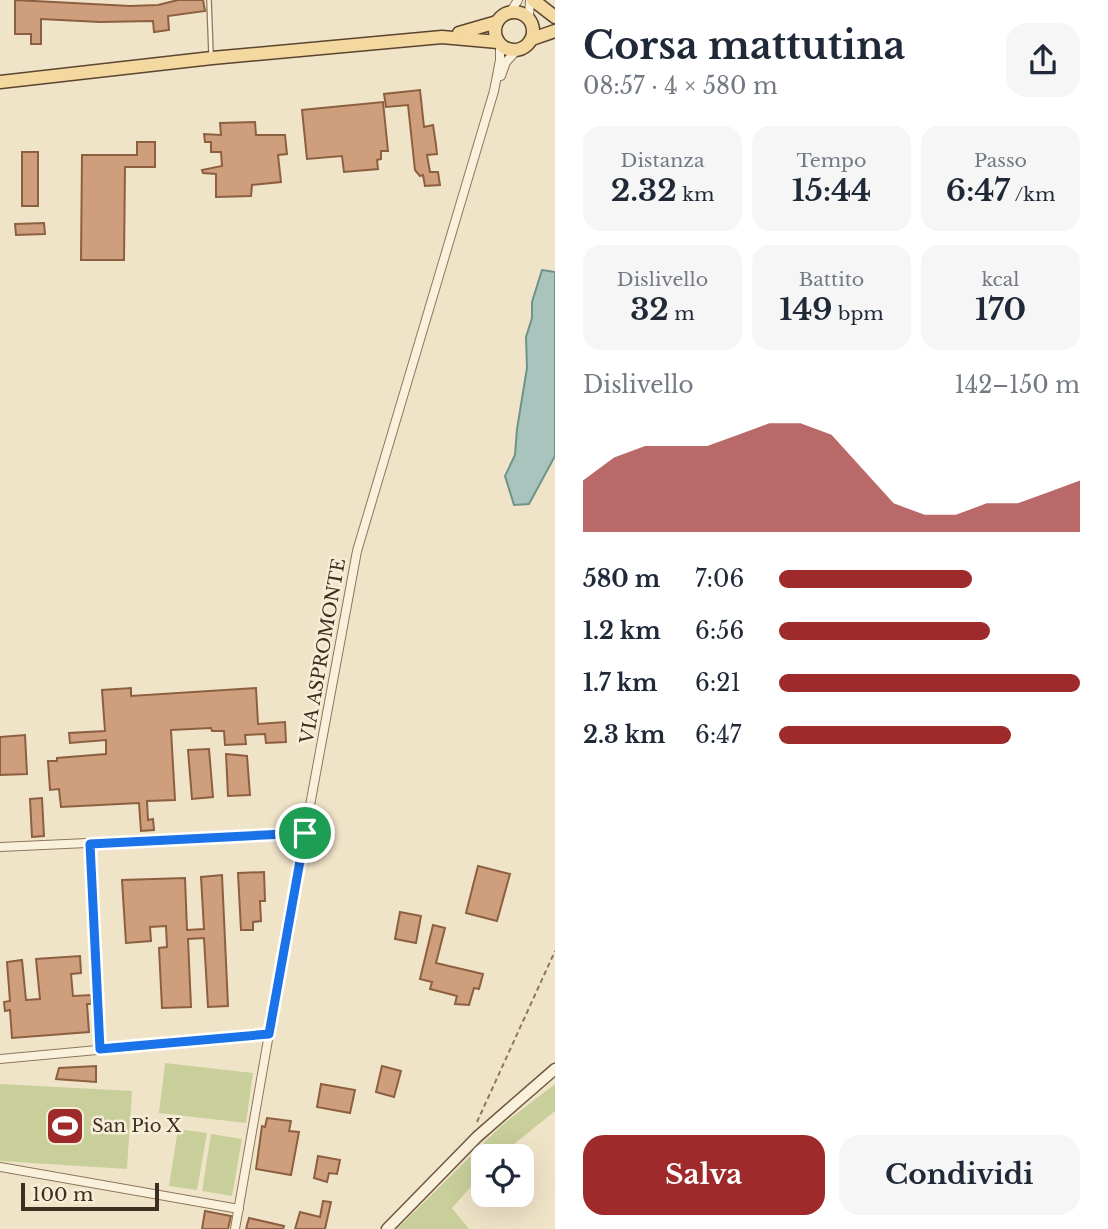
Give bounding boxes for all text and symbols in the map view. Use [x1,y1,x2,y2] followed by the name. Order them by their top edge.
[583,22,905,69] text: Corsa mattutina
[1006,23,1080,97] button: share
[583,72,778,100] text: 08:57 · 4 × 580 m
[621,149,704,172] text: Distanza
[797,149,866,172] text: Tempo
[974,149,1027,172] text: Passo
[611,172,677,209] text: 2.32
[792,172,871,209] text: 15:44
[946,172,1010,209] text: 6:47
[677,183,714,206] text: km
[1010,183,1055,206] text: /km
[617,268,708,291] text: Dislivello
[799,268,864,291] text: Battito
[982,268,1019,291] text: kcal
[630,291,669,328] text: 32
[779,291,833,328] text: 149
[975,291,1026,328] text: 170
[669,302,695,325] text: m
[833,302,884,325] text: bpm
[583,371,694,399] text: Dislivello
[954,371,1080,399] text: 142–150 m
[296,557,350,746] street label: VIA ASPROMONTE
[583,565,660,593] text: 580 m
[695,565,744,593] text: 7:06
[583,617,661,645] text: 1.2 km
[695,617,744,645] text: 6:56
[583,669,657,697] text: 1.7 km
[695,669,741,697] text: 6:21
[583,721,665,749] text: 2.3 km
[695,721,741,749] text: 6:47
[275,803,335,863] pin
[286,814,324,852] icon: arrive
[44,1105,86,1147] sports icon: San Pio X
[92,1115,181,1137] place label: San Pio X
[583,1135,825,1215] button: Salva
[839,1135,1080,1215] button: Condividi
[471,1144,534,1207] map controls
[471,1144,534,1207] button: locate
[21,1180,159,1212] scale bar
[32,1183,93,1206] text: 100 m

